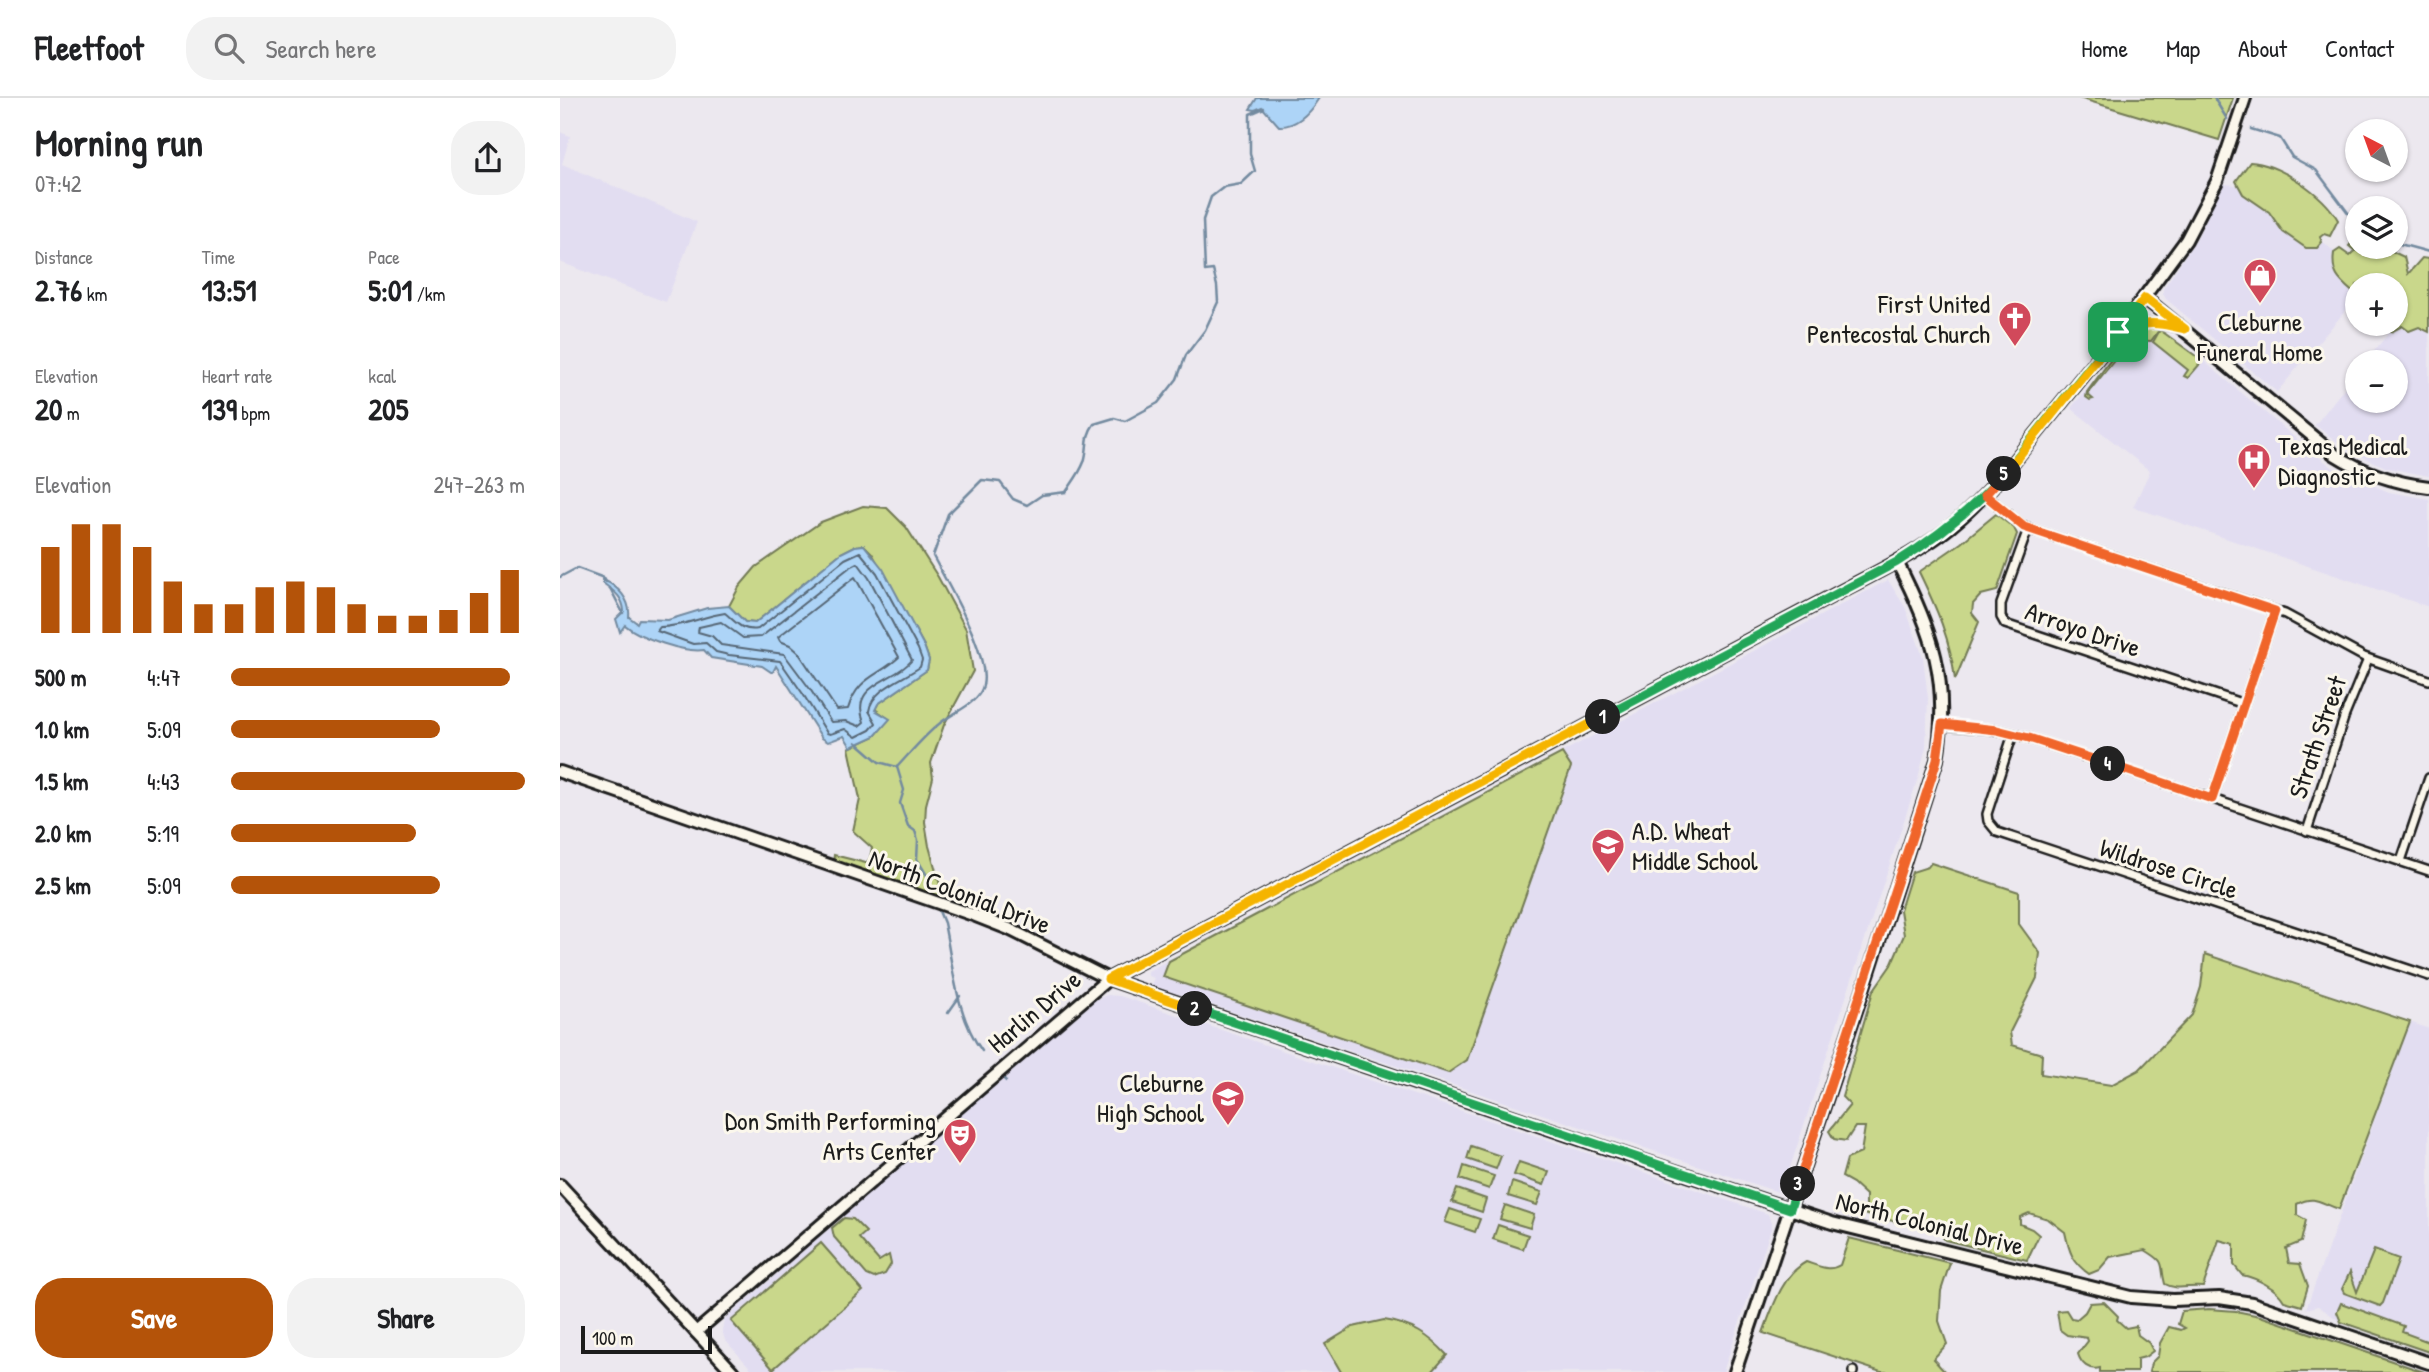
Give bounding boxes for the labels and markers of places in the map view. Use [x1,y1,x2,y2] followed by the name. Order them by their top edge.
[2241,256,2279,305] shop icon: Cleburne Funeral Home
[1807,286,1990,351] place label: First United Pentecostal Church
[1996,299,2034,348] church icon: First United Pentecostal Church
[2088,302,2148,362] pin
[2196,304,2323,369] place label: Cleburne Funeral Home
[2278,428,2407,493] place label: Texas Medical Diagnostic
[2235,441,2273,490] hospital icon: Texas Medical Diagnostic
[1986,456,2022,492] pin: 5
[1586,700,1620,734] pin: 1
[2090,746,2126,782] pin: 4
[1632,813,1758,878] place label: A.D. Wheat Middle School
[1589,826,1627,875] school or university icon: A.D. Wheat Middle School
[1178,992,1212,1026] pin: 2
[1097,1065,1204,1130] place label: Cleburne High School
[1209,1078,1247,1127] school or university icon: Cleburne High School
[725,1103,936,1168] place label: Don Smith Performing Arts Center
[941,1116,979,1165] theatre icon: Don Smith Performing Arts Center
[1780,1166,1816,1202] pin: 3

